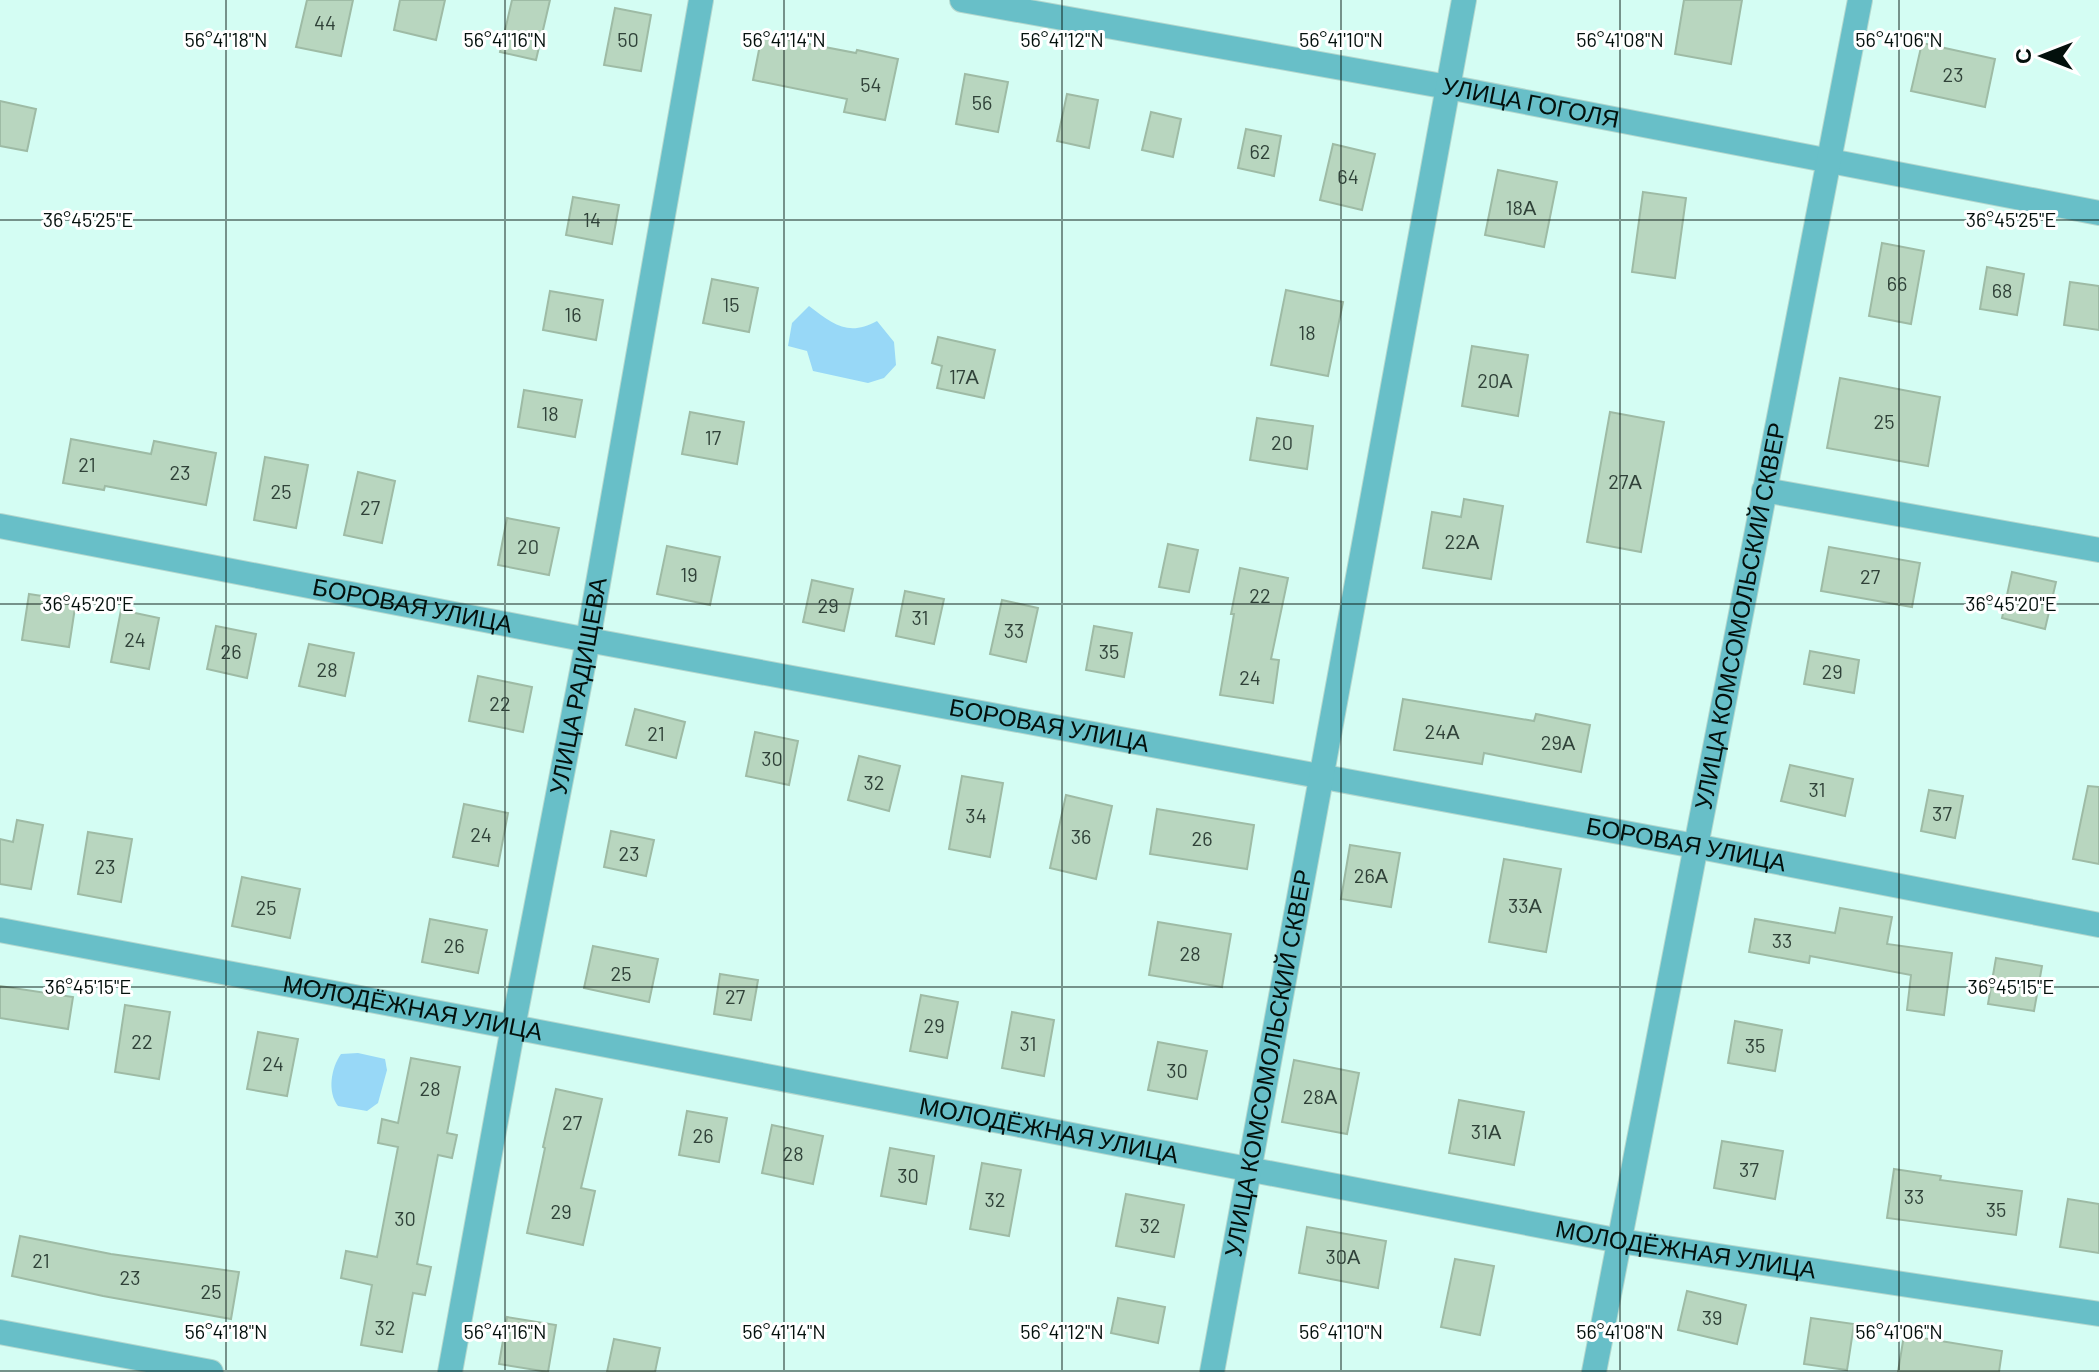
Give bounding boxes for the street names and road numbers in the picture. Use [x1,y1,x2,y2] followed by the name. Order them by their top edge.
[1440,70,1622,133] street label: УЛИЦА ГОГОЛЯ
[1687,420,1791,812] street label: УЛИЦА КОМСОМОЛЬСКИЙ СКВЕР
[310,571,515,638] street label: БОРОВАЯ УЛИЦА
[542,575,612,797] street label: УЛИЦА РАДИЩЕВА
[947,692,1152,757] street label: БОРОВАЯ УЛИЦА
[1584,810,1789,877] street label: БОРОВАЯ УЛИЦА
[1217,867,1317,1259] street label: УЛИЦА КОМСОМОЛЬСКИЙ СКВЕР
[281,968,545,1045] street label: МОЛОДЁЖНАЯ УЛИЦА
[917,1090,1181,1168] street label: МОЛОДЁЖНАЯ УЛИЦА
[1553,1213,1818,1284] street label: МОЛОДЁЖНАЯ УЛИЦА

